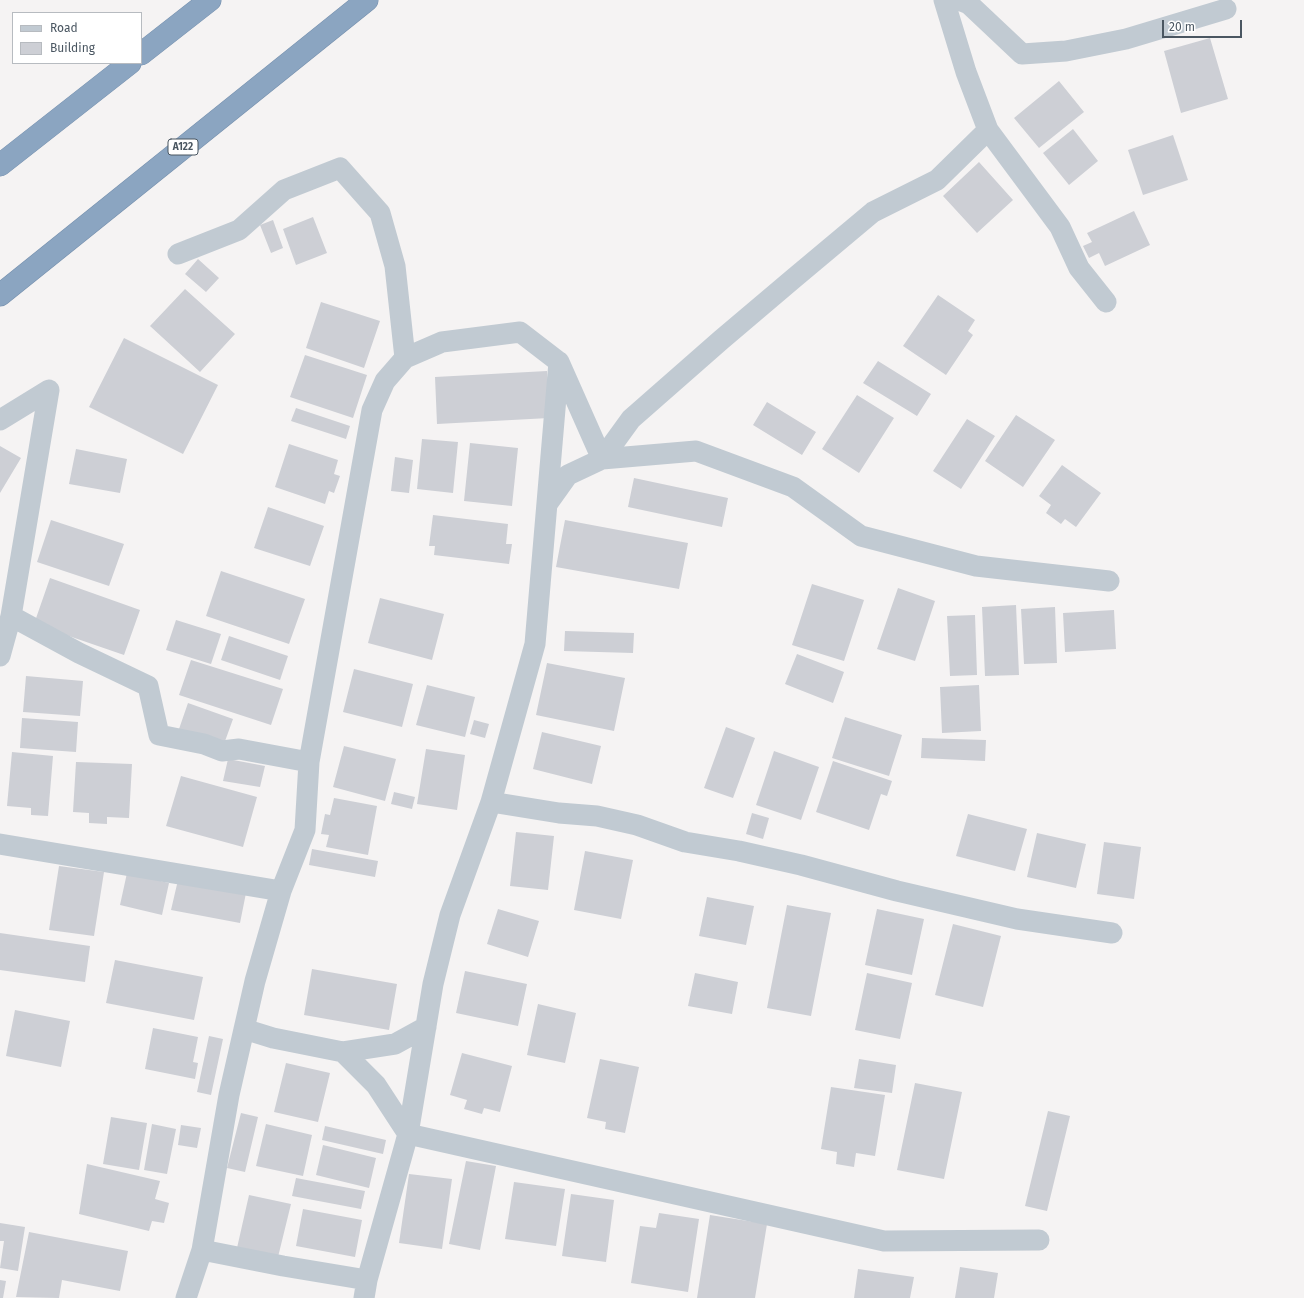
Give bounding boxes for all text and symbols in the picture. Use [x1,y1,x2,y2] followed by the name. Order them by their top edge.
[12,12,142,64] legend
[1164,12,1244,38] scale bar
[1169,20,1195,34] text: 20 m
[50,21,78,35] text: Road
[50,41,95,55] text: Building
[168,139,198,155] road number: A122

